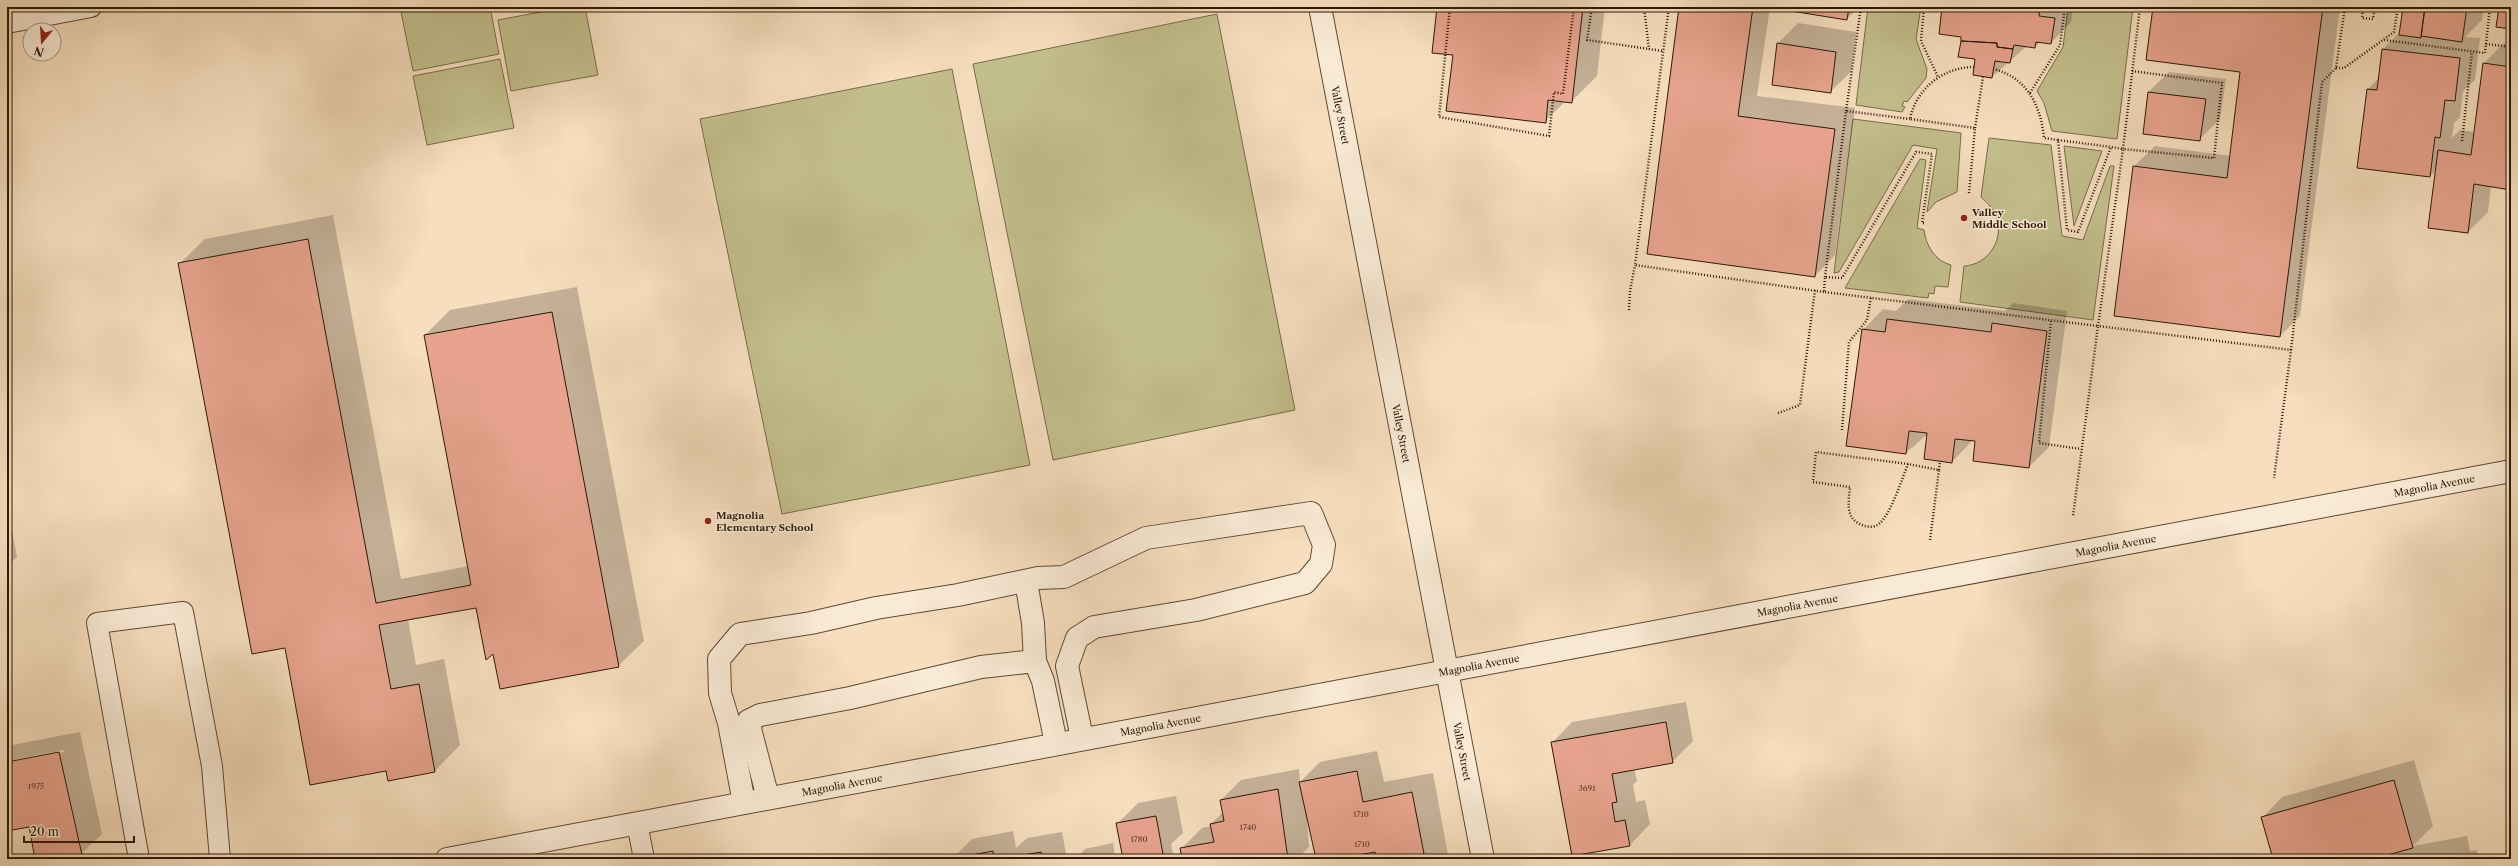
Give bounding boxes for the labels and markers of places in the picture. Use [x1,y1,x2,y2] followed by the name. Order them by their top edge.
[1971,206,2047,231] place label: Valley Middle School
[1959,213,1969,223] marker: Valley Middle School
[716,509,814,534] place label: Magnolia Elementary School
[703,516,713,526] marker: Magnolia Elementary School

